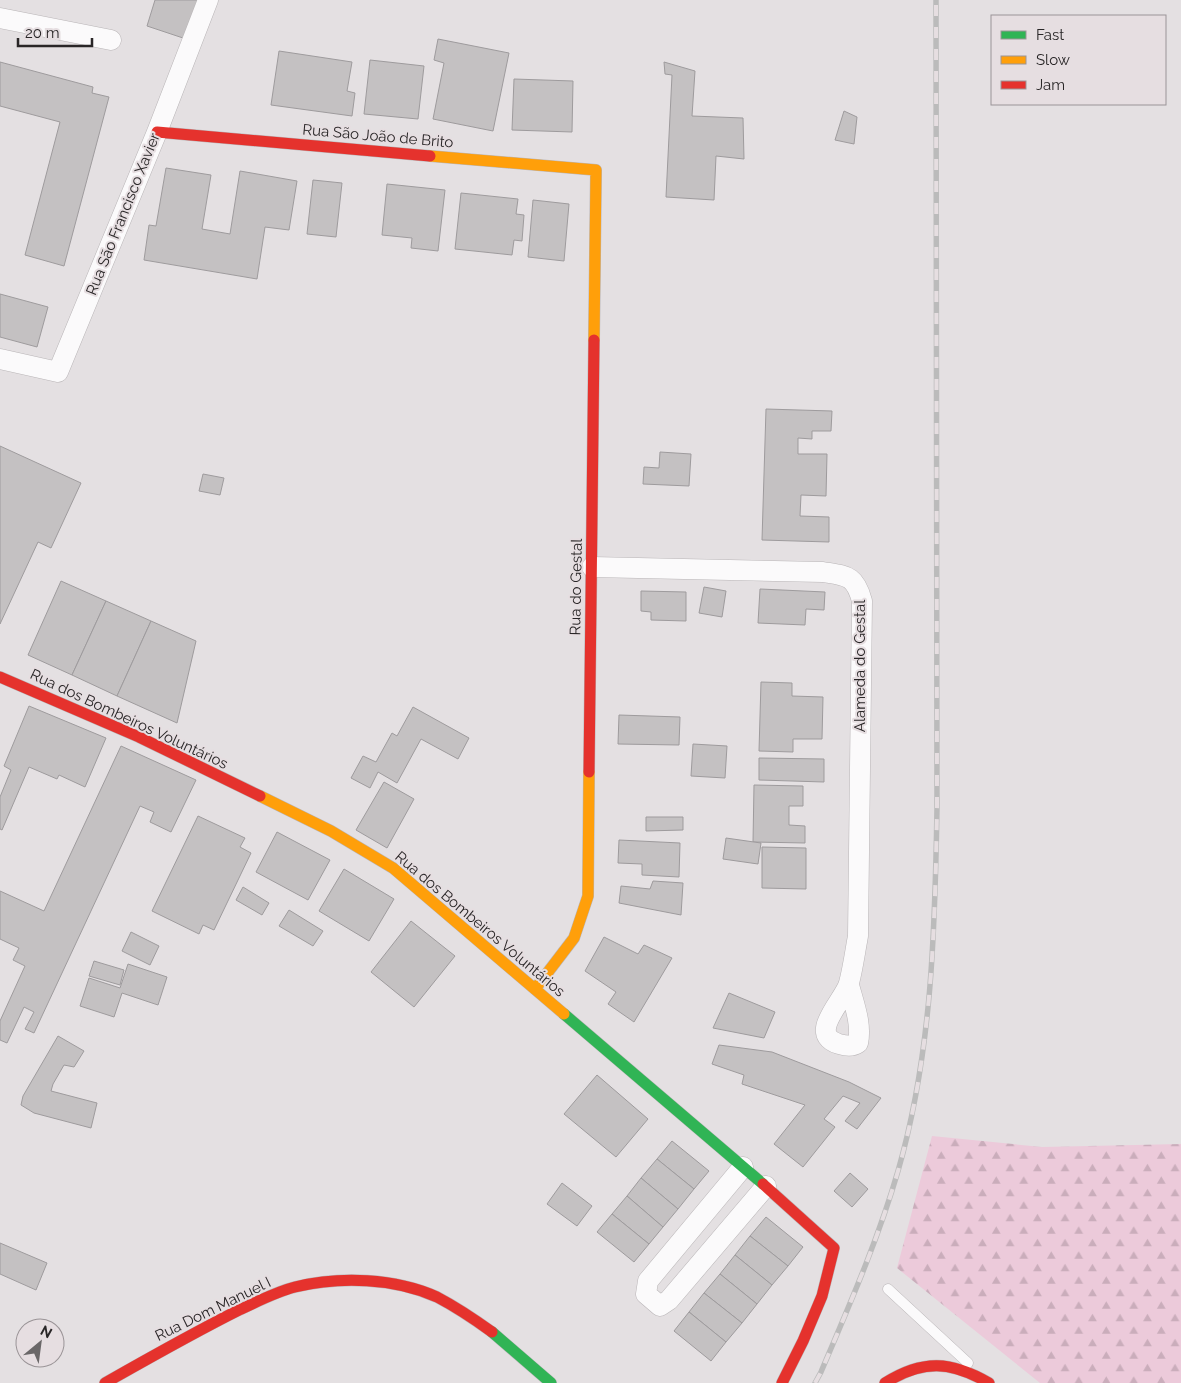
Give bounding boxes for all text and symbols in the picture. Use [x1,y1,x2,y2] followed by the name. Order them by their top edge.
[18,15,91,47] scale bar
[991,15,1166,105] legend
[25,24,60,42] text: 20 m
[1036,26,1064,44] text: Fast
[1036,51,1070,69] text: Slow
[1036,76,1065,94] text: Jam
[302,120,454,152] street label: Rua São João de Brito
[82,130,164,298] street label: Rua São Francisco Xavier
[566,538,586,636] street label: Rua do Gestal
[851,599,869,732] street label: Alameda do Gestal
[27,665,231,773] street label: Rua dos Bombeiros Voluntários
[391,848,569,1000] street label: Rua dos Bombeiros Voluntários
[152,1273,274,1345] street label: Rua Dom Manuel I
[15,1318,65,1368] north arrow
[38,1322,55,1341] text: N

